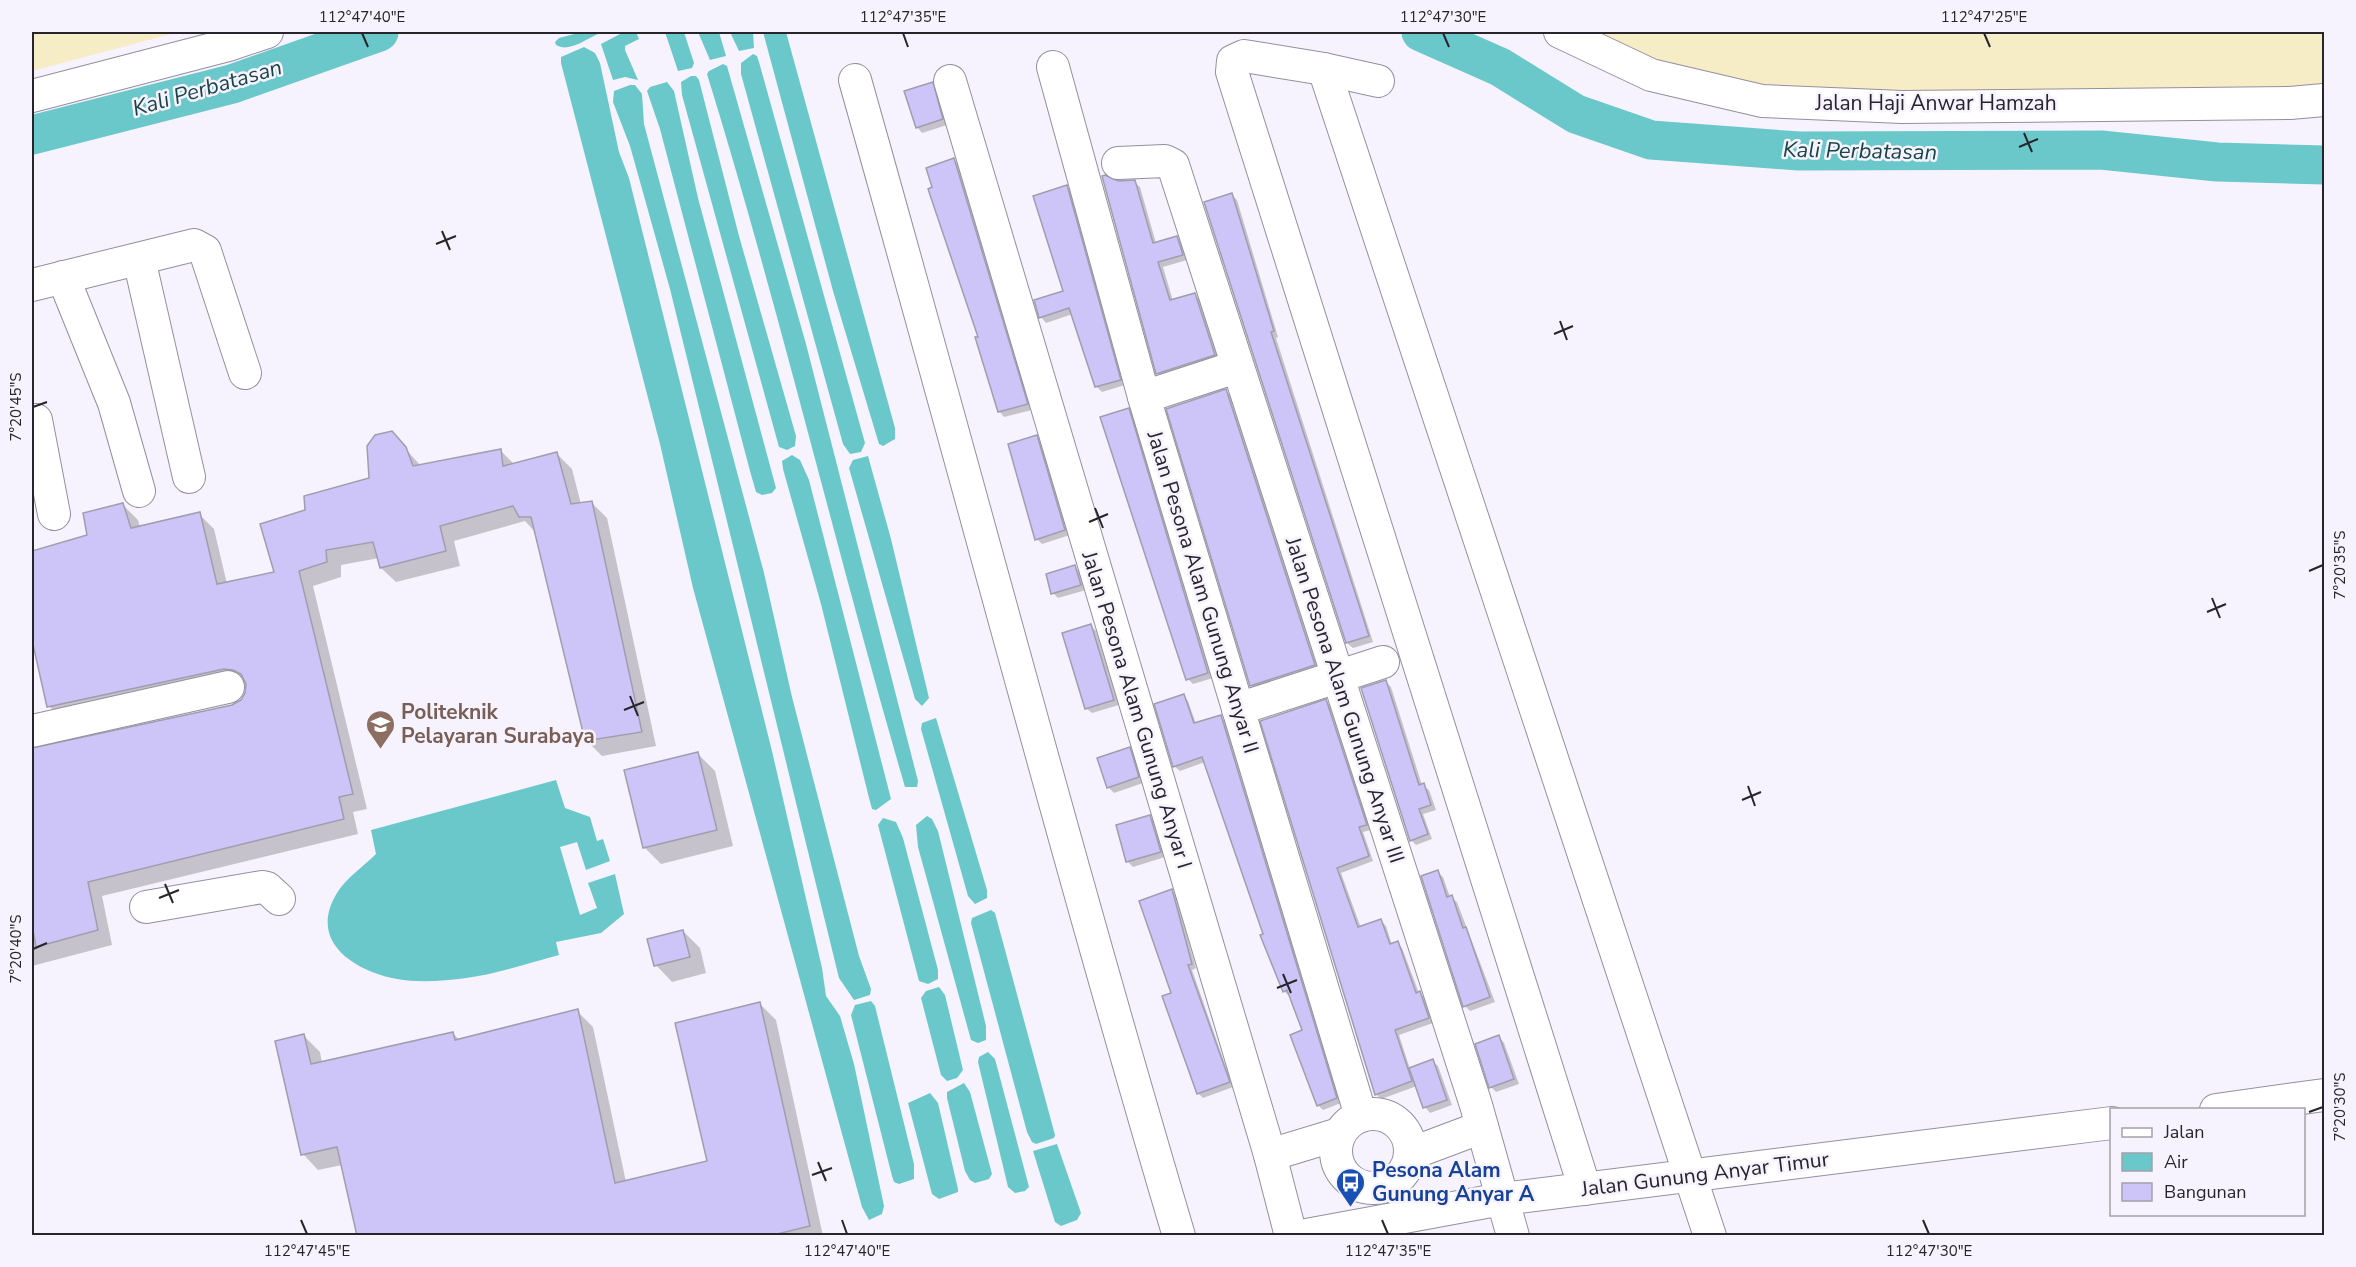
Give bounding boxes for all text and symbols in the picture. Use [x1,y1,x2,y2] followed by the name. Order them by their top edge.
[319,7,405,27] text: 112°47'40"E
[860,7,946,27] text: 112°47'35"E
[1400,7,1486,27] text: 112°47'30"E
[1941,7,2027,27] text: 112°47'25"E
[129,52,286,124] water label: Kali Perbatasan
[1814,89,2057,117] street label: Jalan Haji Anwar Hamzah
[1783,135,1937,167] water label: Kali Perbatasan
[6,373,26,441] text: 7°20'45"S
[1140,426,1265,757] street label: Jalan Pesona Alam Gunung Anyar II
[2330,531,2350,599] text: 7°20'35"S
[1279,533,1411,867] street label: Jalan Pesona Alam Gunung Anyar III
[1075,547,1199,872] street label: Jalan Pesona Alam Gunung Anyar I
[401,698,595,750] place label: Politeknik Pelayaran Surabaya
[364,708,396,750] school or university icon: Politeknik Pelayaran Surabaya
[6,915,26,983] text: 7°20'40"S
[2330,1073,2350,1141] text: 7°20'30"S
[2110,1108,2305,1216] legend
[2163,1120,2204,1144] text: Jalan
[1578,1145,1831,1203] street label: Jalan Gunung Anyar Timur
[2164,1150,2188,1174] text: Air
[1372,1156,1535,1208] place label: Pesona Alam Gunung Anyar A
[1335,1166,1367,1208] bus stop icon: Pesona Alam Gunung Anyar A
[2164,1180,2247,1204] text: Bangunan
[264,1241,350,1261] text: 112°47'45"E
[804,1241,890,1261] text: 112°47'40"E
[1345,1241,1431,1261] text: 112°47'35"E
[1886,1241,1972,1261] text: 112°47'30"E

